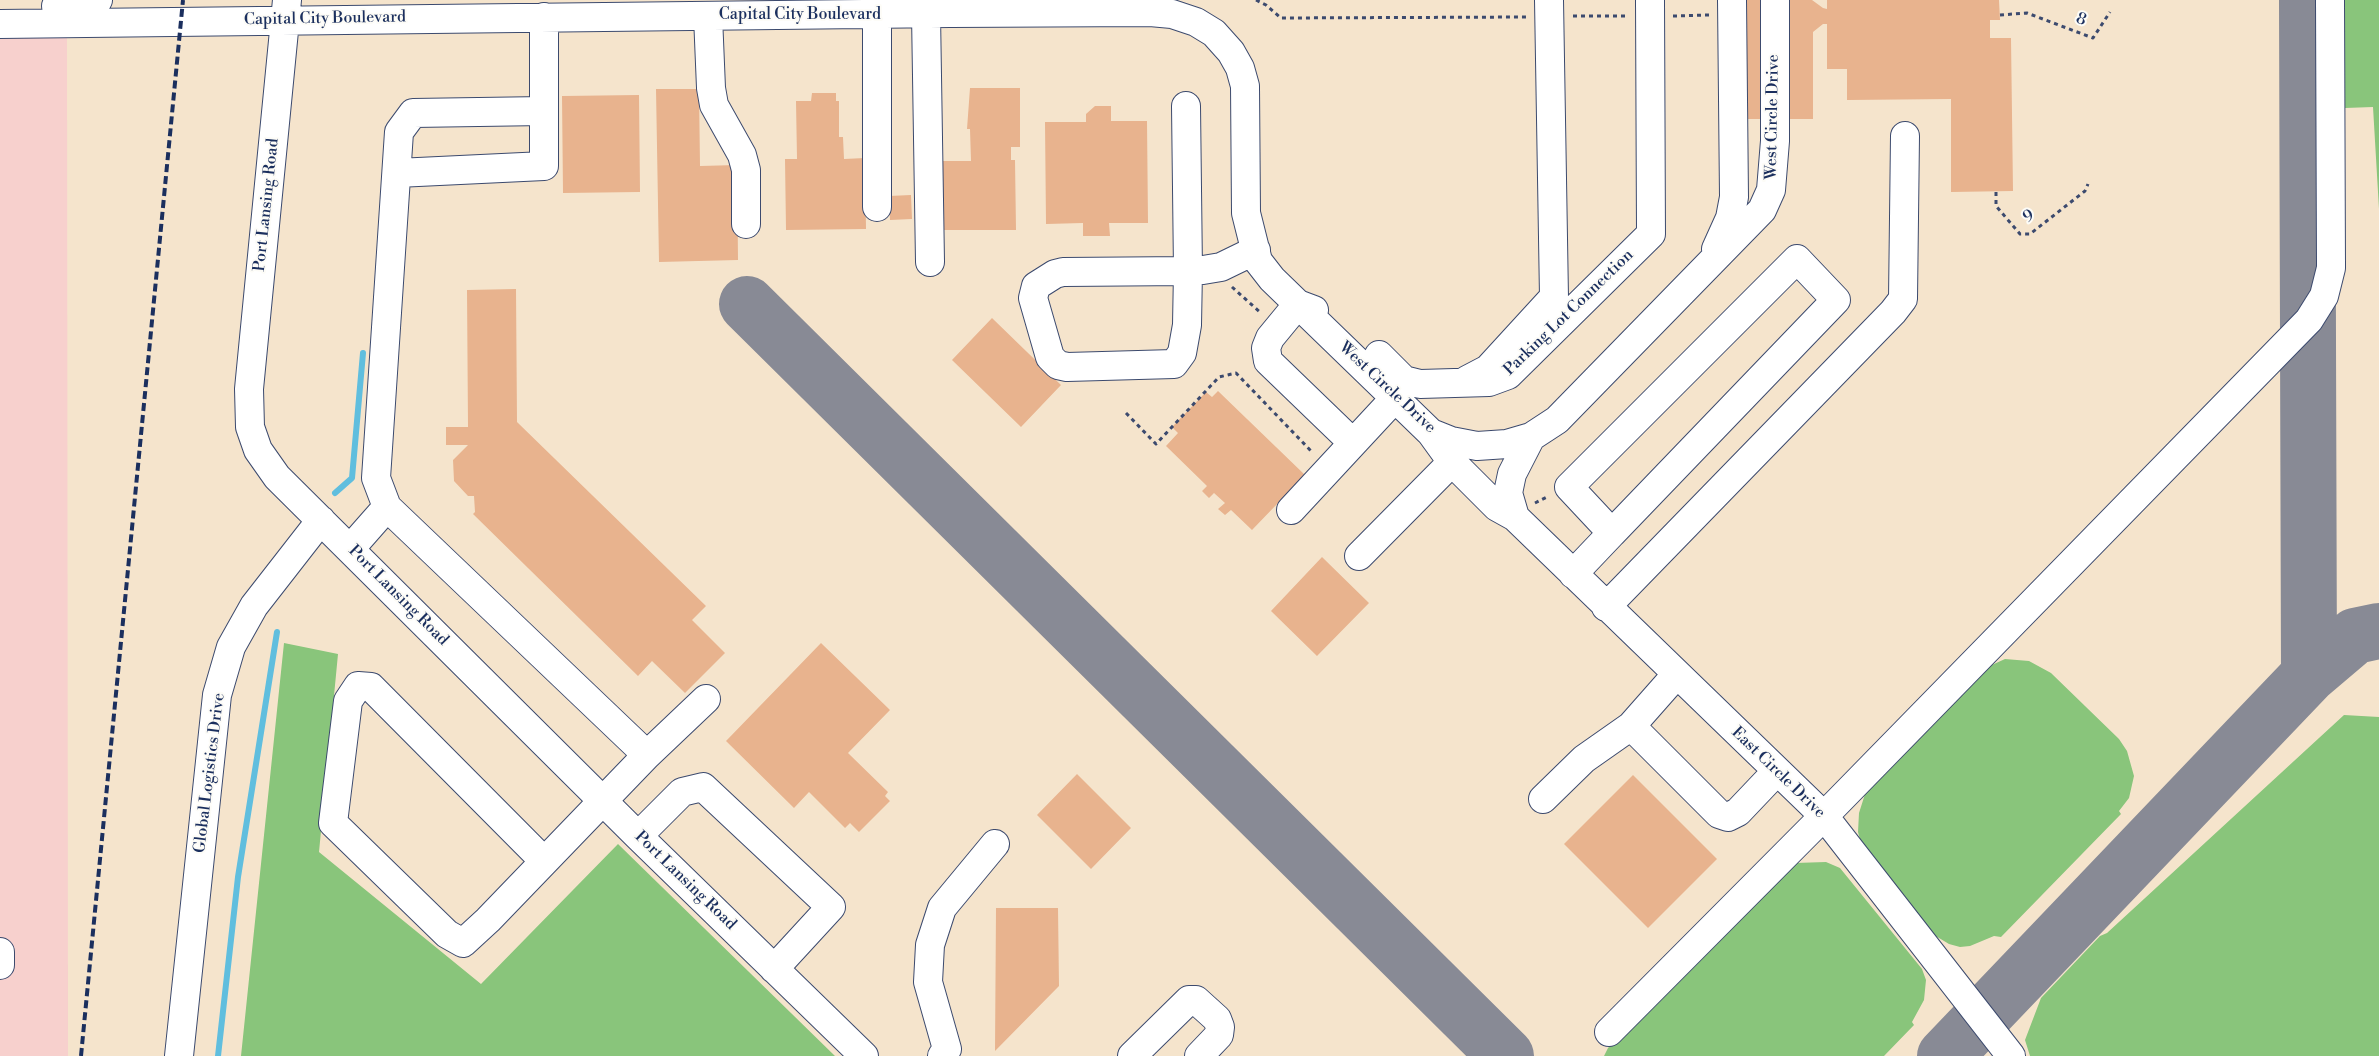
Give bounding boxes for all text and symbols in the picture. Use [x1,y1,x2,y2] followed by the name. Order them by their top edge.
[719,5,881,25] street label: Capital City Boulevard
[244,8,406,30] street label: Capital City Boulevard
[2073,9,2089,31] street label: 8
[1762,54,1784,180] street label: West Circle Drive
[250,137,284,273] street label: Port Lansing Road
[2020,206,2038,228] street label: 9
[1500,246,1638,380] street label: Parking Lot Connection
[1335,338,1439,438] street label: West Circle Drive
[344,542,452,650] street label: Port Lansing Road
[191,692,229,854] street label: Global Logistics Drive
[1727,723,1829,823] street label: East Circle Drive
[630,828,740,934] street label: Port Lansing Road

